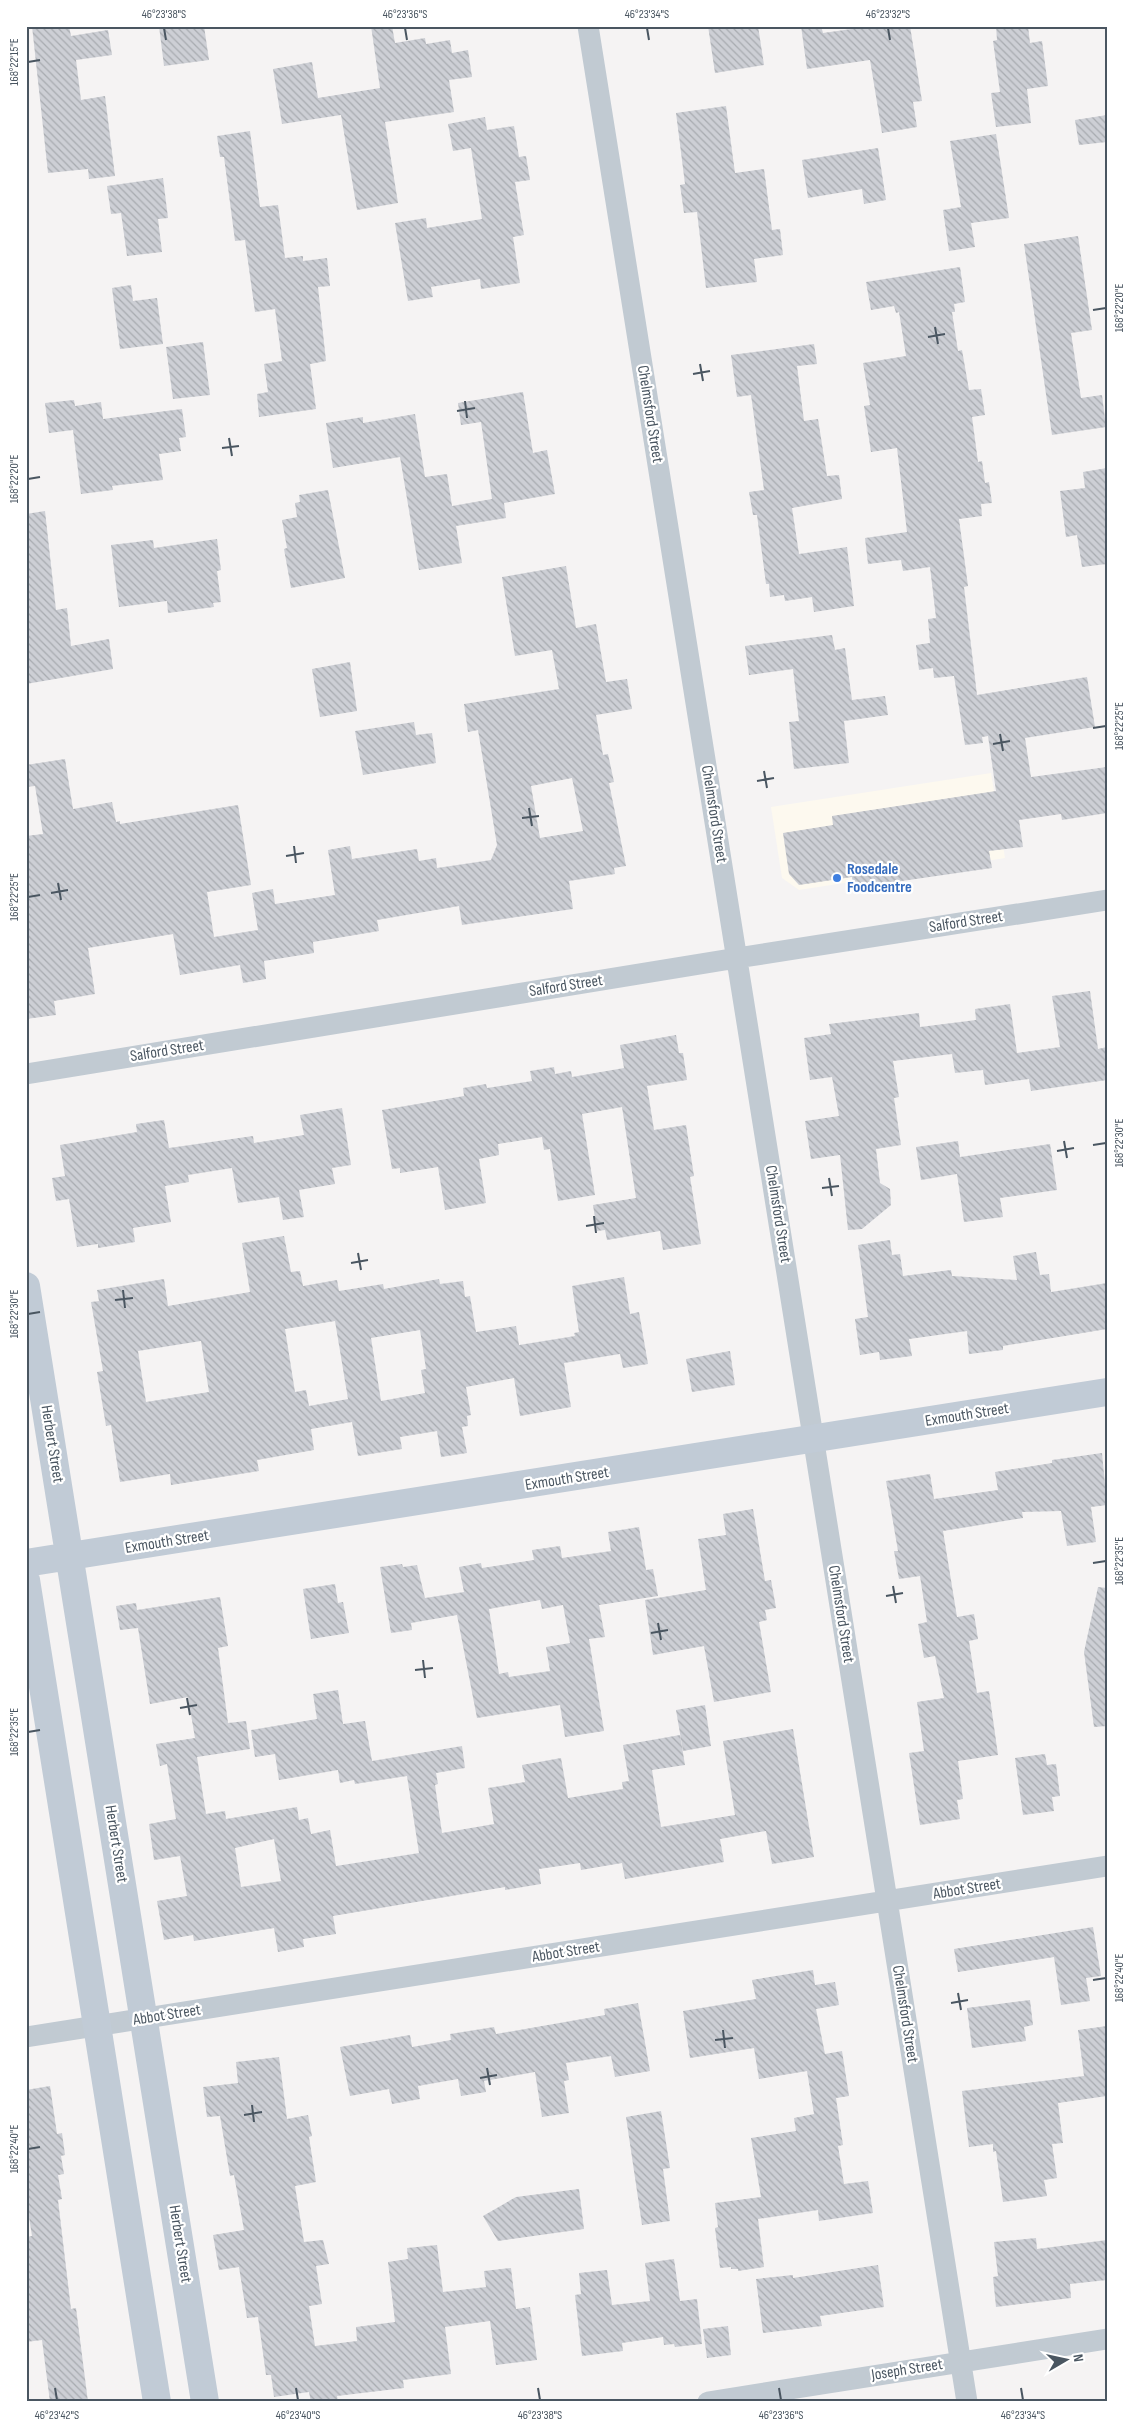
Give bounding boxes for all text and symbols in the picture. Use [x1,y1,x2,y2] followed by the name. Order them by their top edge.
[142,7,186,22] text: 46°23'38"S
[383,7,427,22] text: 46°23'36"S
[625,7,669,22] text: 46°23'34"S
[866,7,910,22] text: 46°23'32"S
[7,38,22,86] text: 168°22'15"E
[1112,284,1127,332] text: 168°22'20"E
[633,364,667,464] street label: Chelmsford Street
[7,455,22,503] text: 168°22'20"E
[1112,702,1127,750] text: 168°22'25"E
[697,764,731,864] street label: Chelmsford Street
[847,860,912,897] place label: Rosedale Foodcentre
[831,872,843,884] marker: Rosedale Foodcentre
[7,873,22,921] text: 168°22'25"E
[928,907,1004,937] street label: Salford Street
[528,971,604,1001] street label: Salford Street
[129,1036,205,1066] street label: Salford Street
[1112,1119,1127,1167] text: 168°22'30"E
[761,1164,795,1264] street label: Chelmsford Street
[7,1290,22,1338] text: 168°22'30"E
[924,1399,1010,1431] street label: Exmouth Street
[37,1404,68,1484] street label: Herbert Street
[524,1463,610,1495] street label: Exmouth Street
[124,1526,210,1558] street label: Exmouth Street
[1112,1537,1127,1585] text: 168°22'35"E
[824,1564,858,1664] street label: Chelmsford Street
[7,1708,22,1756] text: 168°22'35"E
[101,1804,132,1884] street label: Herbert Street
[931,1874,1002,1904] street label: Abbot Street
[530,1937,601,1967] street label: Abbot Street
[1112,1954,1127,2002] text: 168°22'40"E
[888,1964,922,2064] street label: Chelmsford Street
[131,2000,202,2030] street label: Abbot Street
[7,2125,22,2173] text: 168°22'40"E
[165,2204,196,2284] street label: Herbert Street
[1040,2336,1090,2386] north arrow
[1069,2353,1087,2363] text: N
[869,2355,944,2385] street label: Joseph Street
[35,2408,79,2423] text: 46°23'42"S
[276,2408,320,2423] text: 46°23'40"S
[518,2408,562,2423] text: 46°23'38"S
[759,2408,803,2423] text: 46°23'36"S
[1001,2408,1045,2423] text: 46°23'34"S

